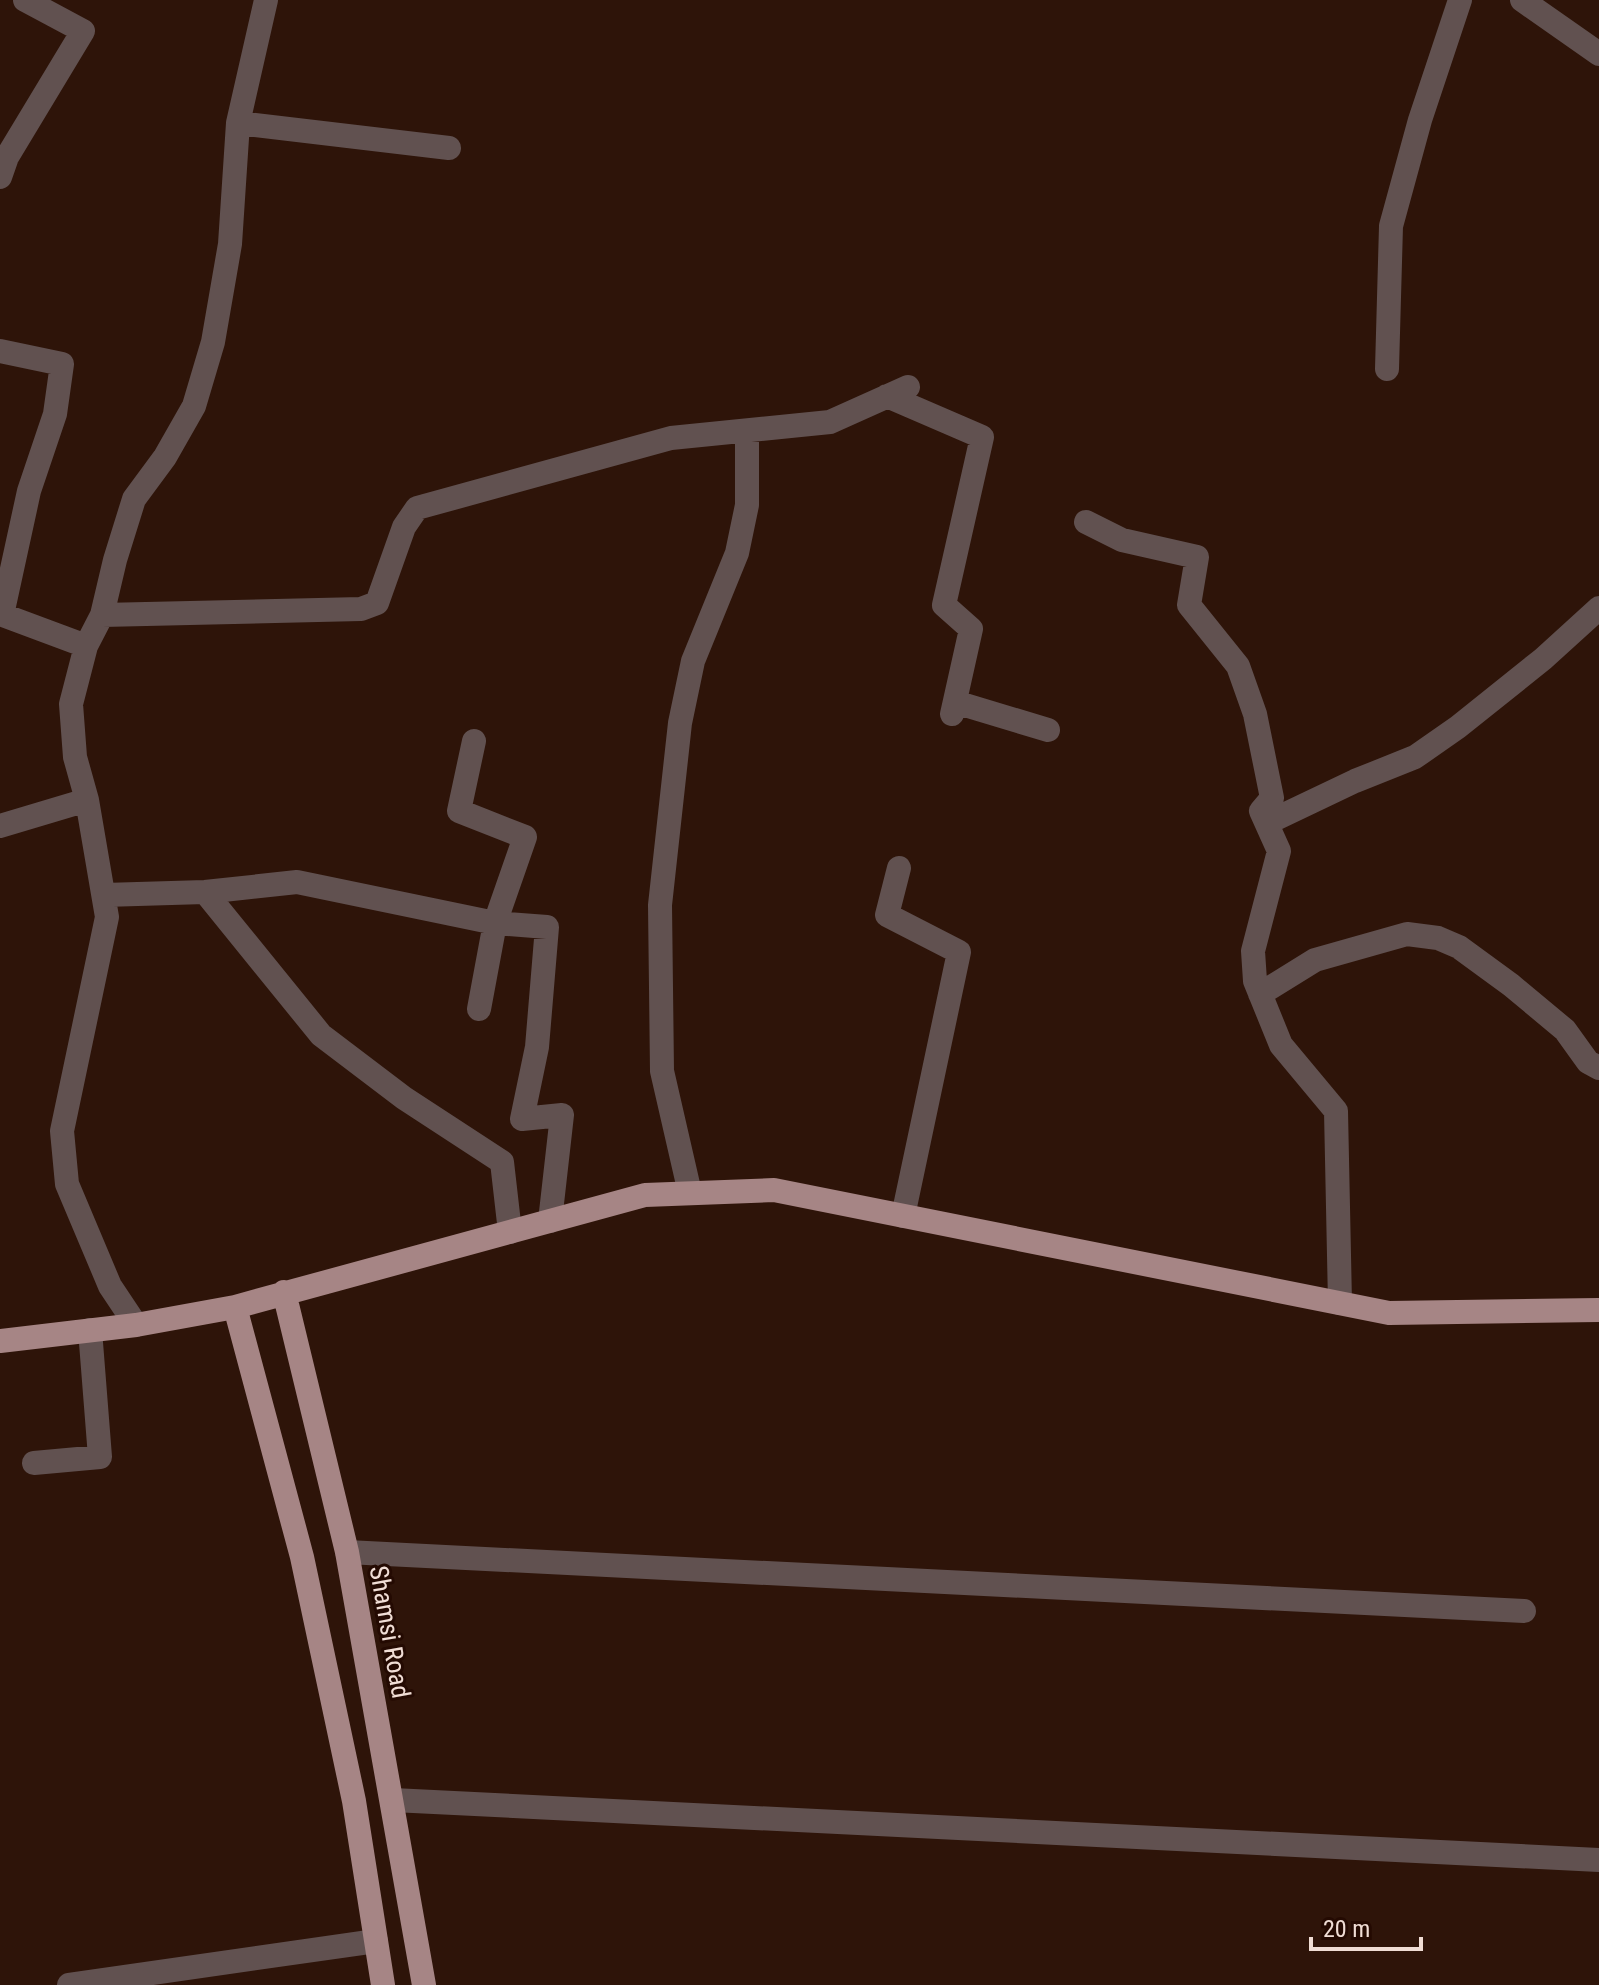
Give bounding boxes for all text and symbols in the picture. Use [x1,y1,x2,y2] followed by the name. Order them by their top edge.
[364,1563,416,1701] street label: Shamsi Road
[1311,1901,1421,1951] scale bar
[1323,1915,1370,1943] text: 20 m

